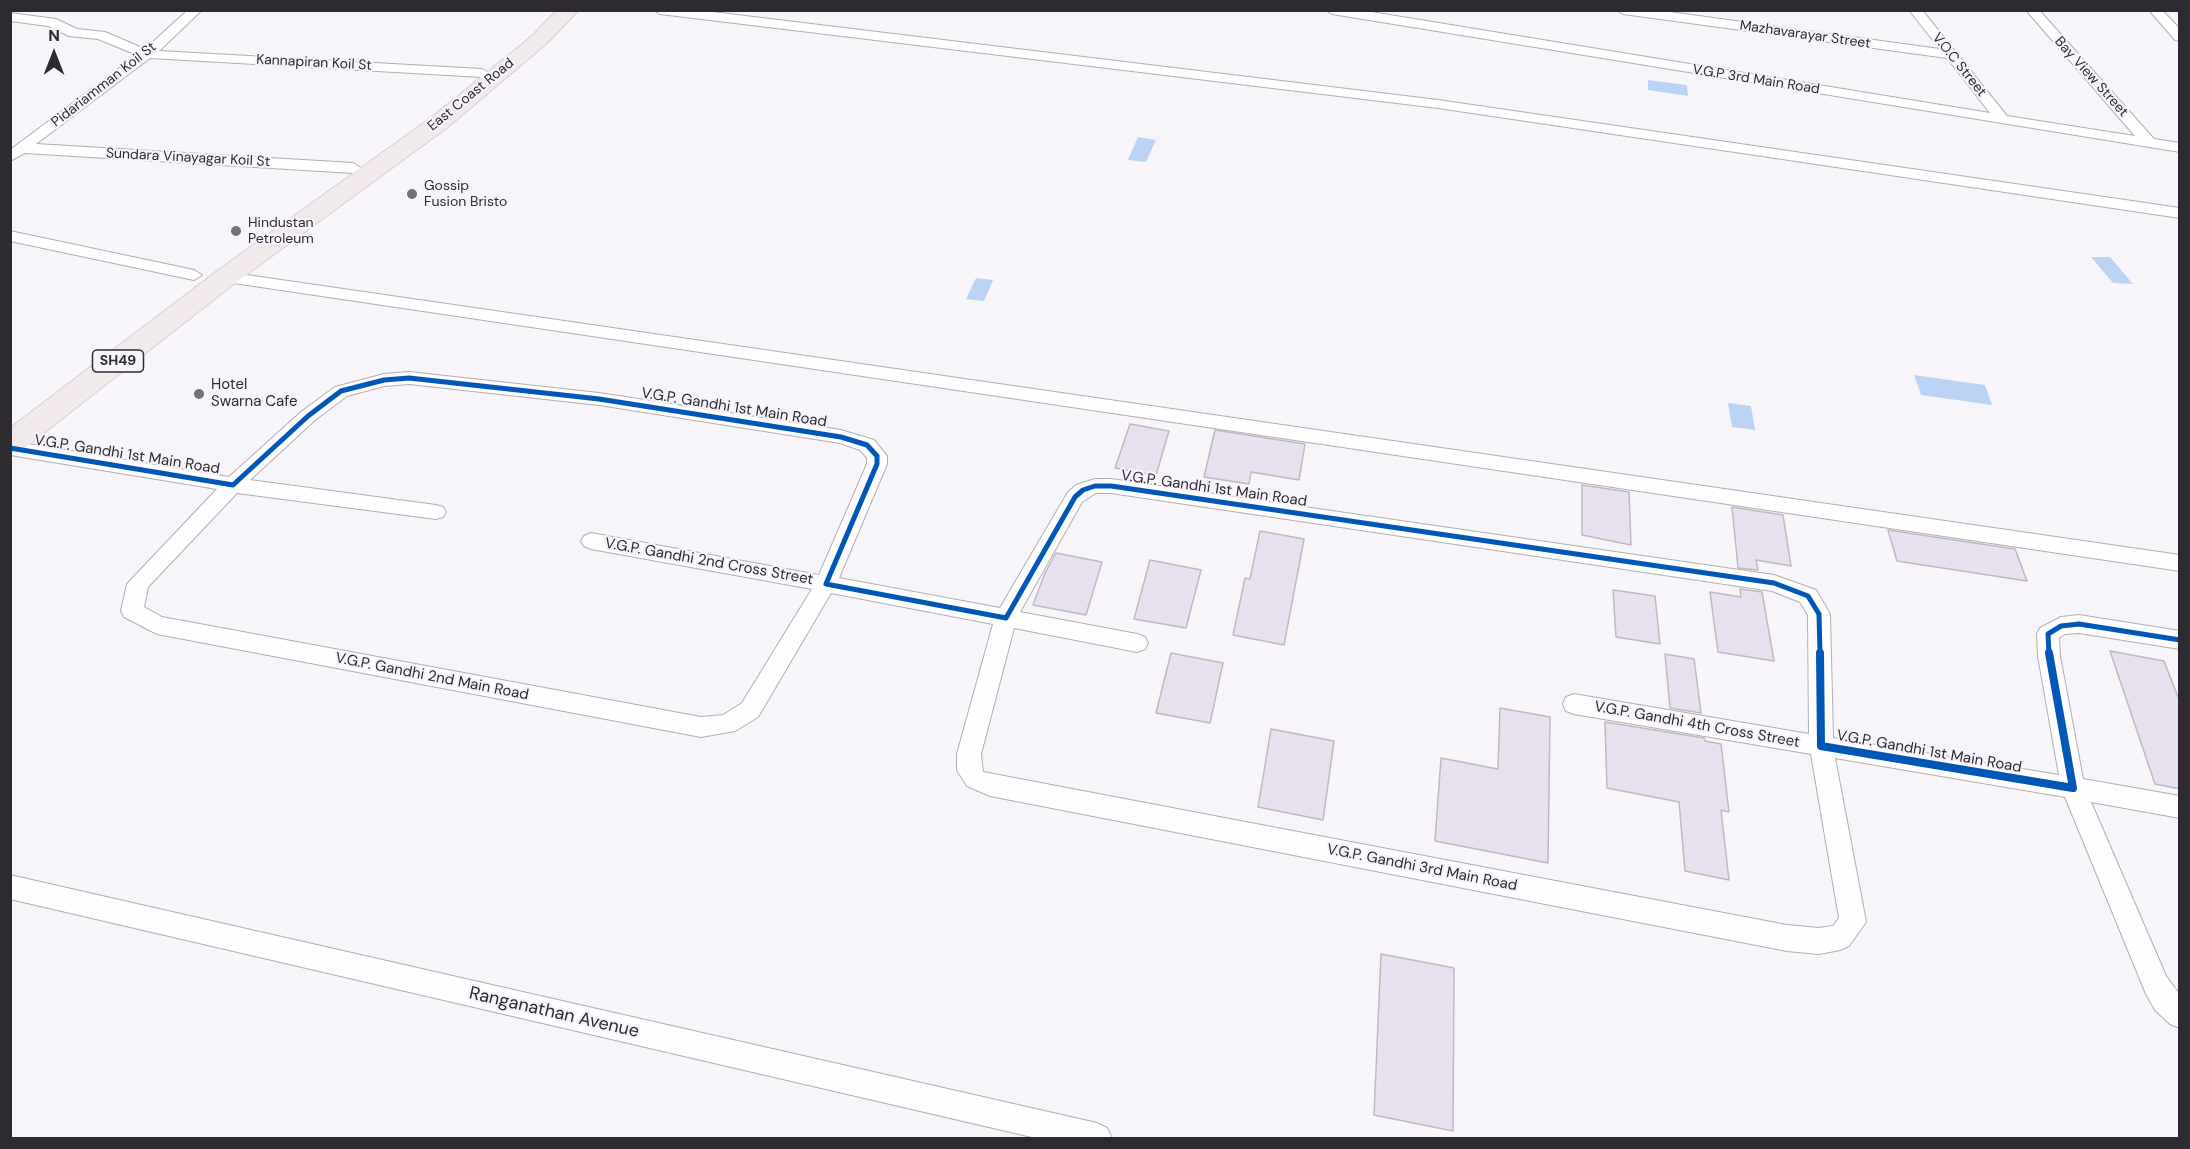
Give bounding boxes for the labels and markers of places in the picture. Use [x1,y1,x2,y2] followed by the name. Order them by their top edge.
[424,178,507,210] place label: Gossip Fusion Bristo
[405,187,419,201] marker: Gossip Fusion Bristo
[248,215,314,248] place label: Hindustan Petroleum
[229,224,243,238] marker: Hindustan Petroleum
[211,376,298,411] place label: Hotel Swarna Cafe
[192,387,206,401] marker: Hotel Swarna Cafe

